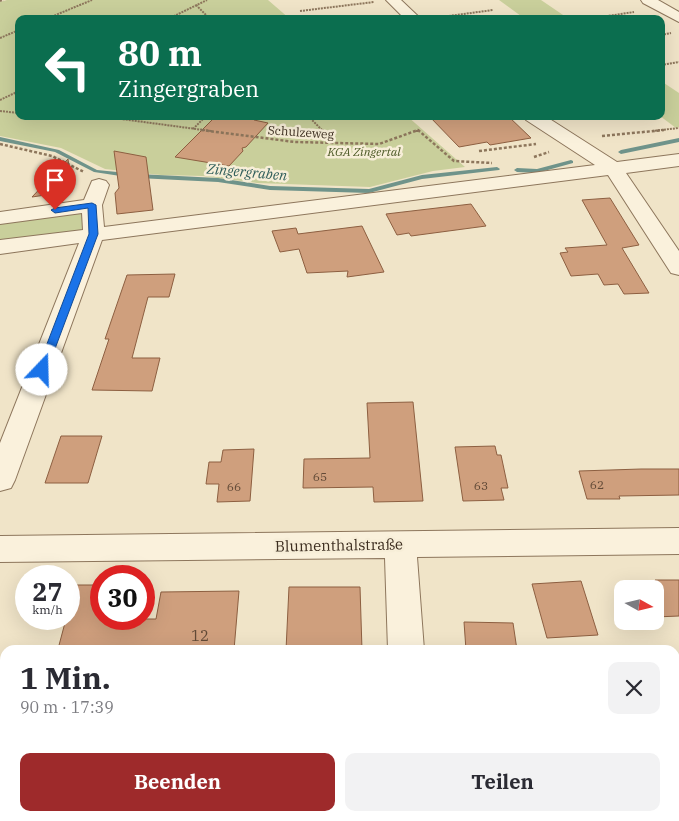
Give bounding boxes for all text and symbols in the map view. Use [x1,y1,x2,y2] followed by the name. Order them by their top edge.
[118,30,202,76] text: 80 m
[35,35,100,100] icon: left
[118,74,259,103] text: Zingergraben
[267,122,335,142] street label: Schulzeweg
[326,144,401,159] park label: KGA Zingertal
[34,159,76,210] pin
[205,159,288,184] water label: Zingergraben
[41,166,69,194] icon: arrive
[15,343,67,395] position arrow
[313,469,327,484] house number: 65
[590,477,604,492] house number: 62
[474,478,488,493] house number: 63
[227,479,241,494] house number: 66
[275,534,403,556] street label: Blumenthalstraße
[90,565,155,630] speed limit sign: 30
[32,575,63,608] text: 27
[614,580,664,630] north arrow
[614,580,664,630] map controls
[32,602,63,617] text: km/h
[191,626,209,645] house number: 12
[20,658,111,697] text: 1 Min.
[608,662,660,714] button: close
[20,697,114,717] text: 90 m · 17:39
[20,753,335,811] button: Beenden
[345,753,660,811] button: Teilen

